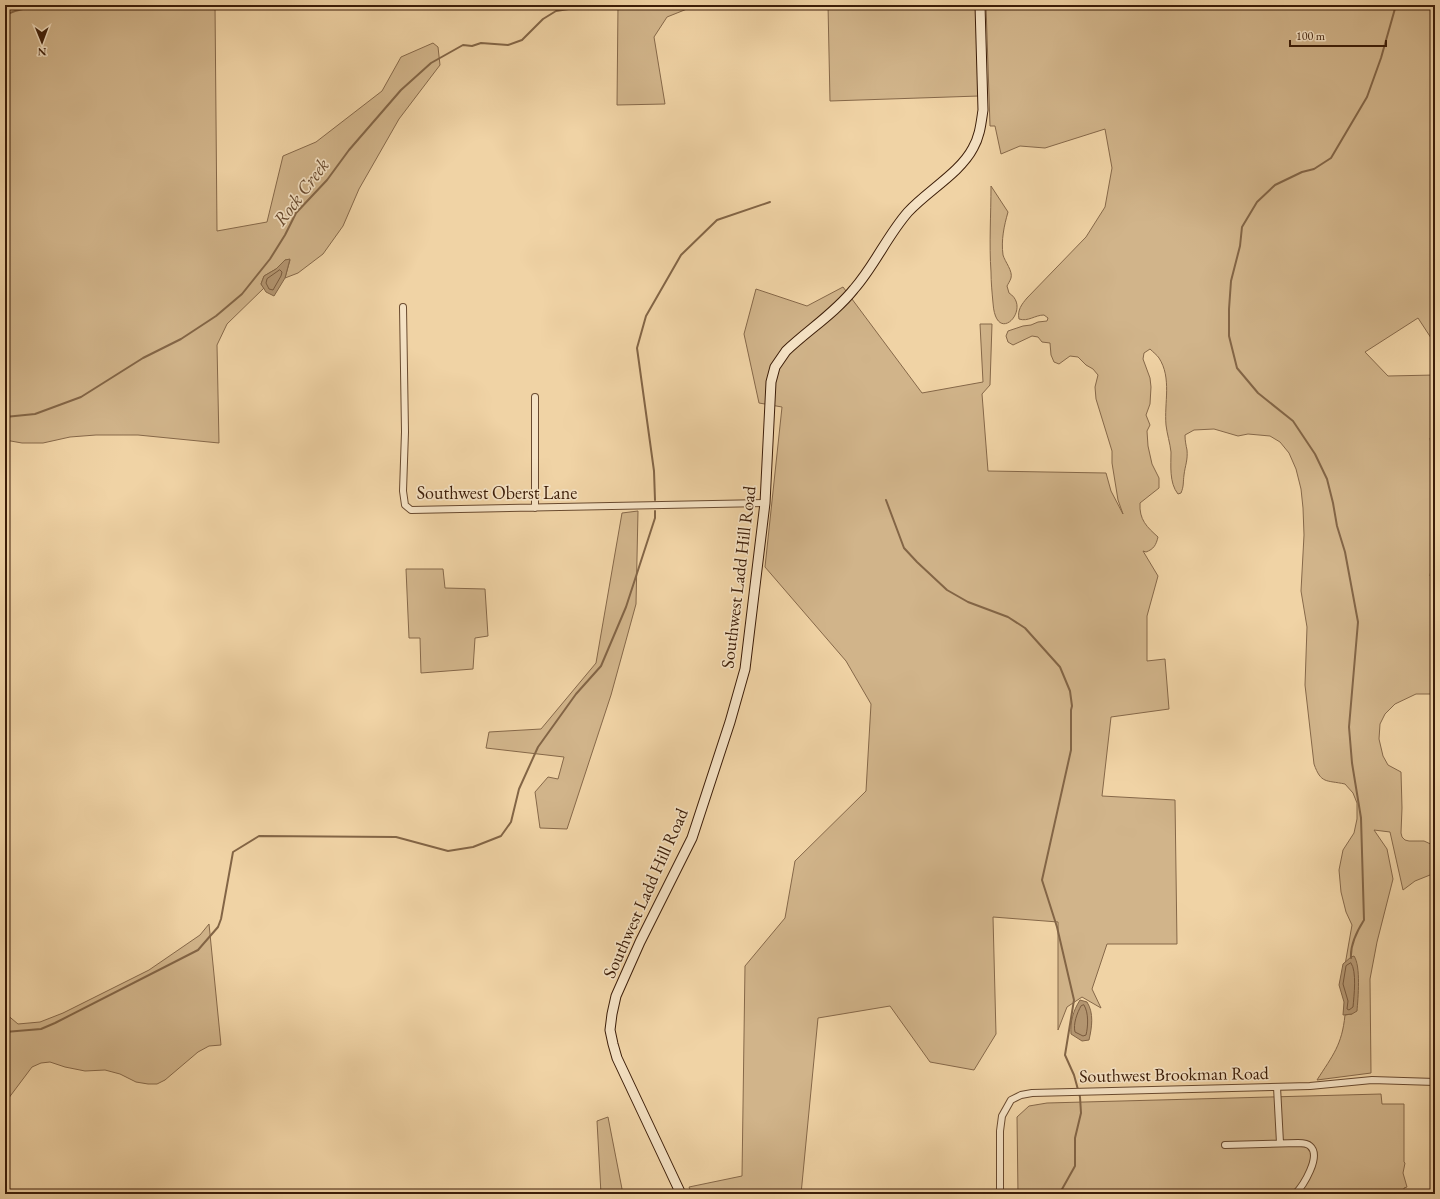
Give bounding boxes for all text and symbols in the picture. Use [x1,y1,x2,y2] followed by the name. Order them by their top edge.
[22,22,62,62] north arrow
[1290,22,1386,48] scale bar
[1296,28,1326,44] text: 100 m
[38,45,47,59] text: N
[267,153,335,231] water label: Rock Creek
[417,481,577,504] street label: Southwest Oberst Lane
[715,484,761,670] street label: Southwest Ladd Hill Road
[597,804,693,982] street label: Southwest Ladd Hill Road
[1079,1061,1270,1087] street label: Southwest Brookman Road

